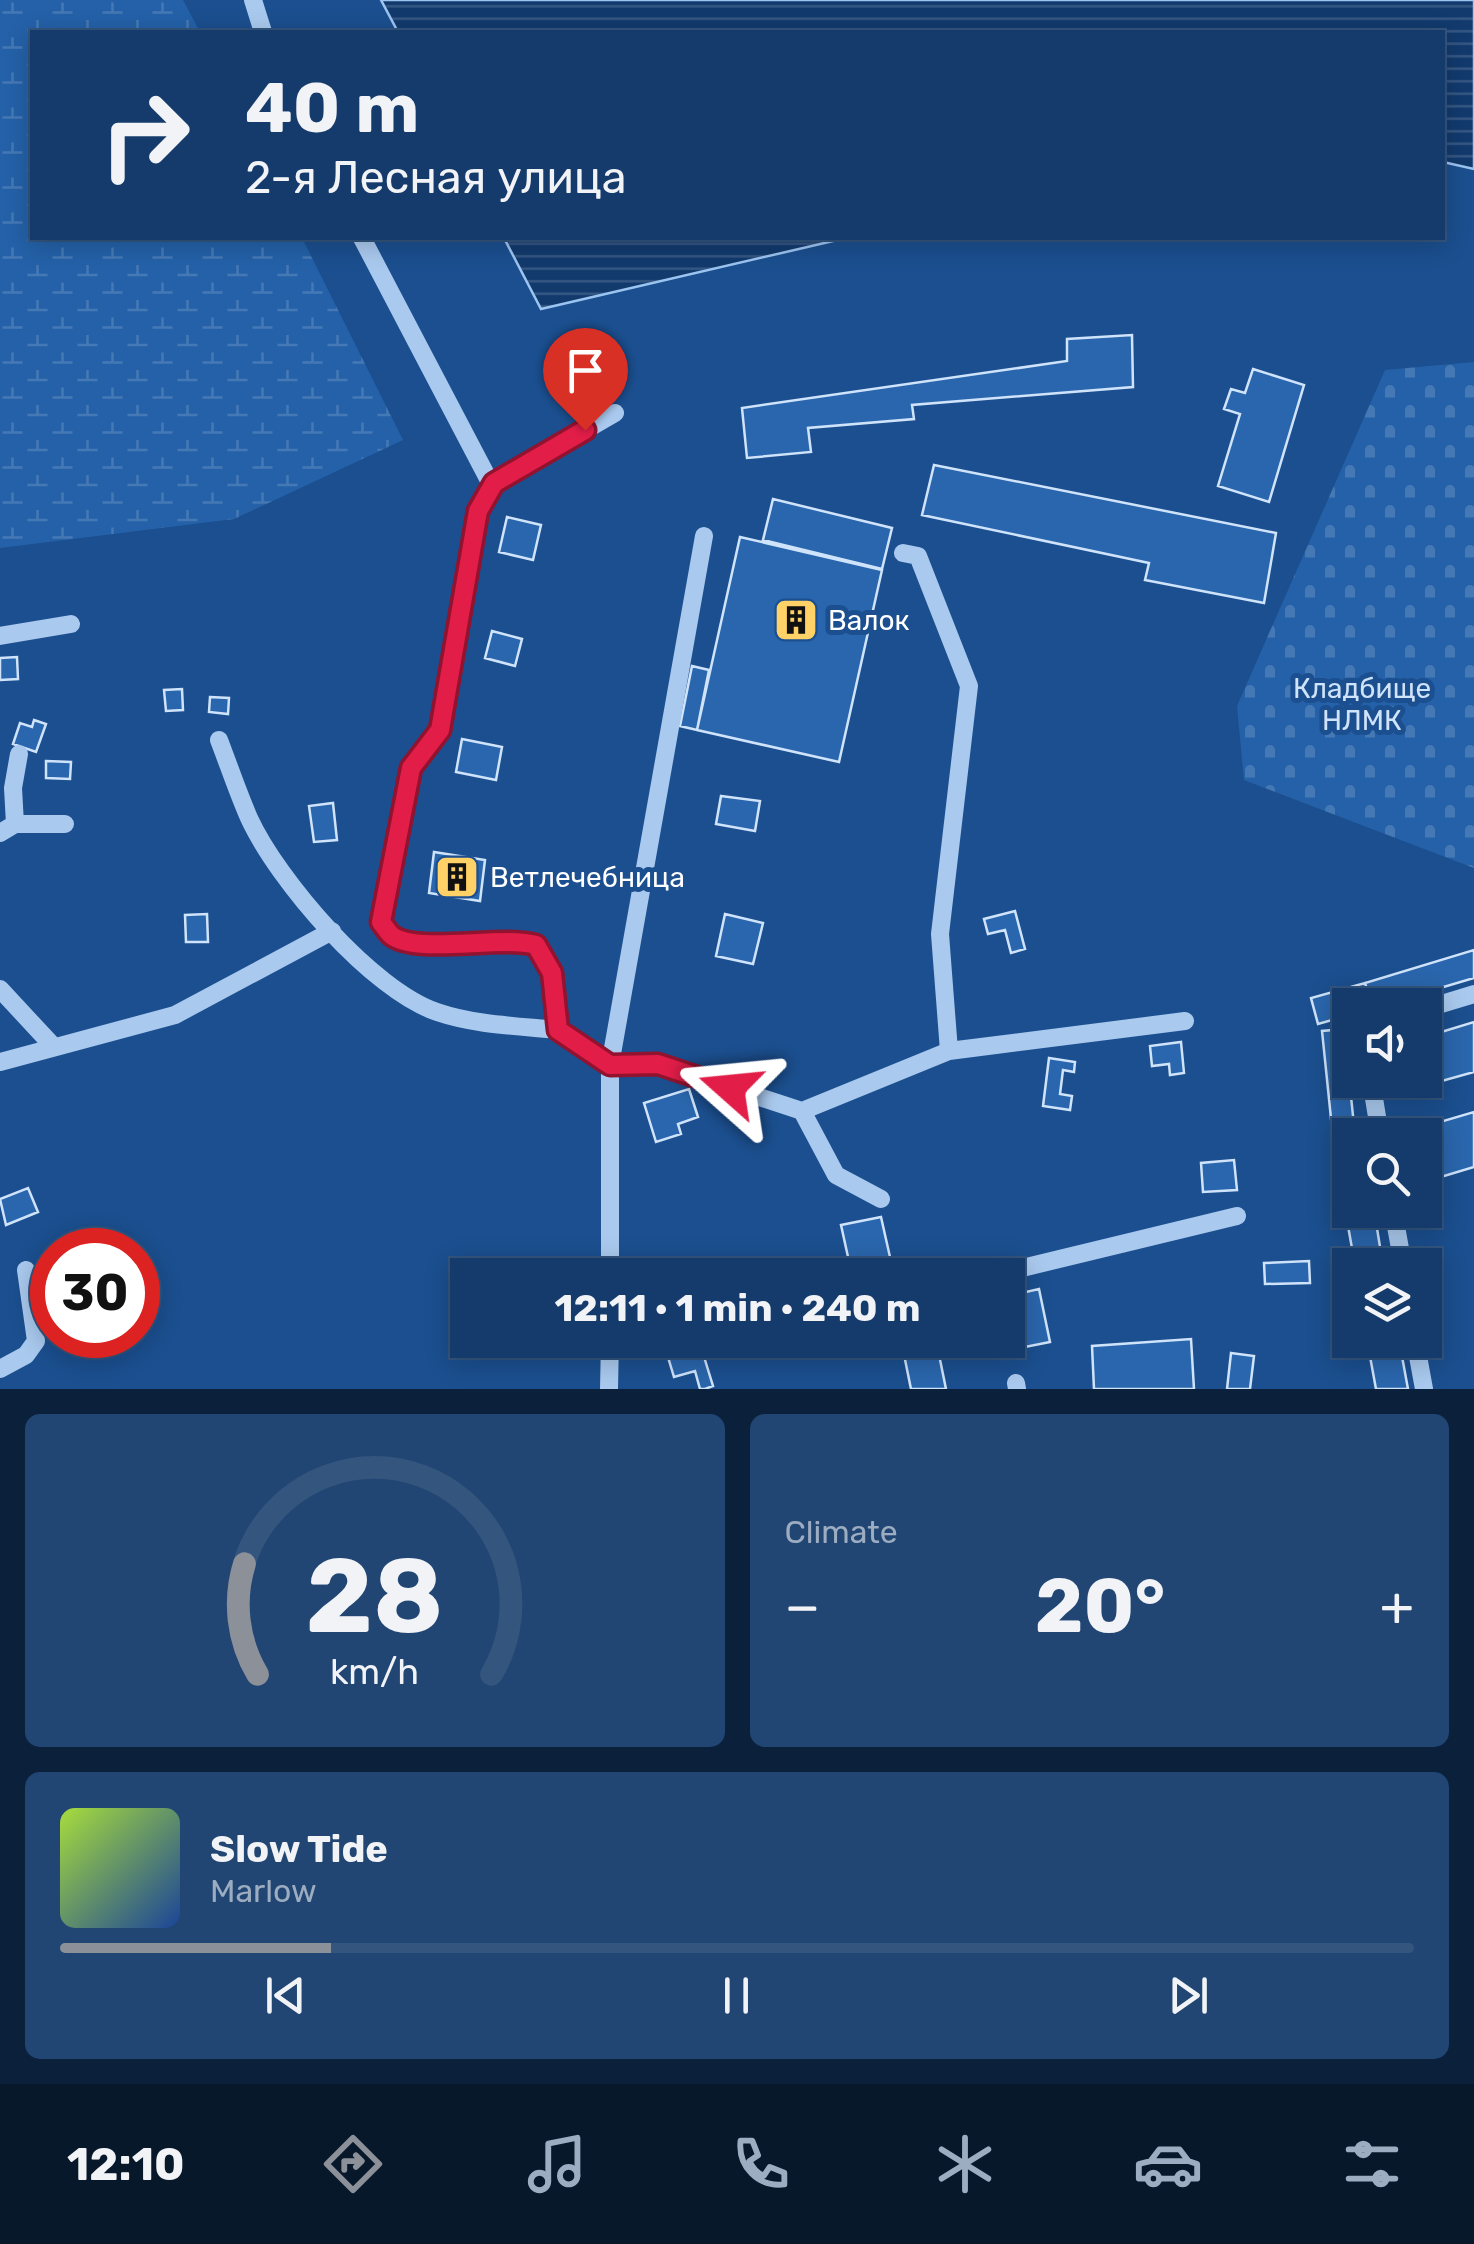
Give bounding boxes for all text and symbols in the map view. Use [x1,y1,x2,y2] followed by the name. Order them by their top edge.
[245,67,419,150] text: 40 m
[80,70,210,200] icon: right
[245,151,627,204] text: 2-я Лесная улица
[543,328,628,431] pin
[558,343,613,398] icon: arrive
[773,597,819,643] building icon: Валок
[828,604,909,637] place label: Валок
[1293,672,1431,737] park label: Кладбище НЛМК
[434,854,480,900] building icon: Ветлечебница
[490,861,685,894] place label: Ветлечебница
[1332,988,1442,1358] map controls
[1332,988,1442,1098] button: sound
[678,1036,782,1140] position arrow
[1332,1118,1442,1228] button: search
[30,1228,160,1358] speed limit sign: 30
[1332,1248,1442,1358] button: layers
[554,1285,921,1331] text: 12:11 · 1 min · 240 m
[785,1513,898,1551] text: Climate
[306,1535,444,1658] text: 28
[1035,1562,1165,1651] text: 20°
[785,1574,820,1639] text: −
[1380,1574,1414,1639] text: +
[330,1651,419,1693] text: km/h
[210,1826,388,1872] text: Slow Tide
[210,1872,317,1910] text: Marlow
[258,1968,313,2023] icon: previous
[709,1968,764,2023] icon: pause
[1161,1968,1216,2023] icon: next
[318,2129,388,2199] icon: directions
[522,2129,592,2199] icon: music
[726,2129,796,2199] icon: phone
[930,2129,1000,2199] icon: climate
[1133,2129,1203,2199] icon: car
[1337,2129,1407,2199] icon: filters
[67,2138,185,2191] text: 12:10

